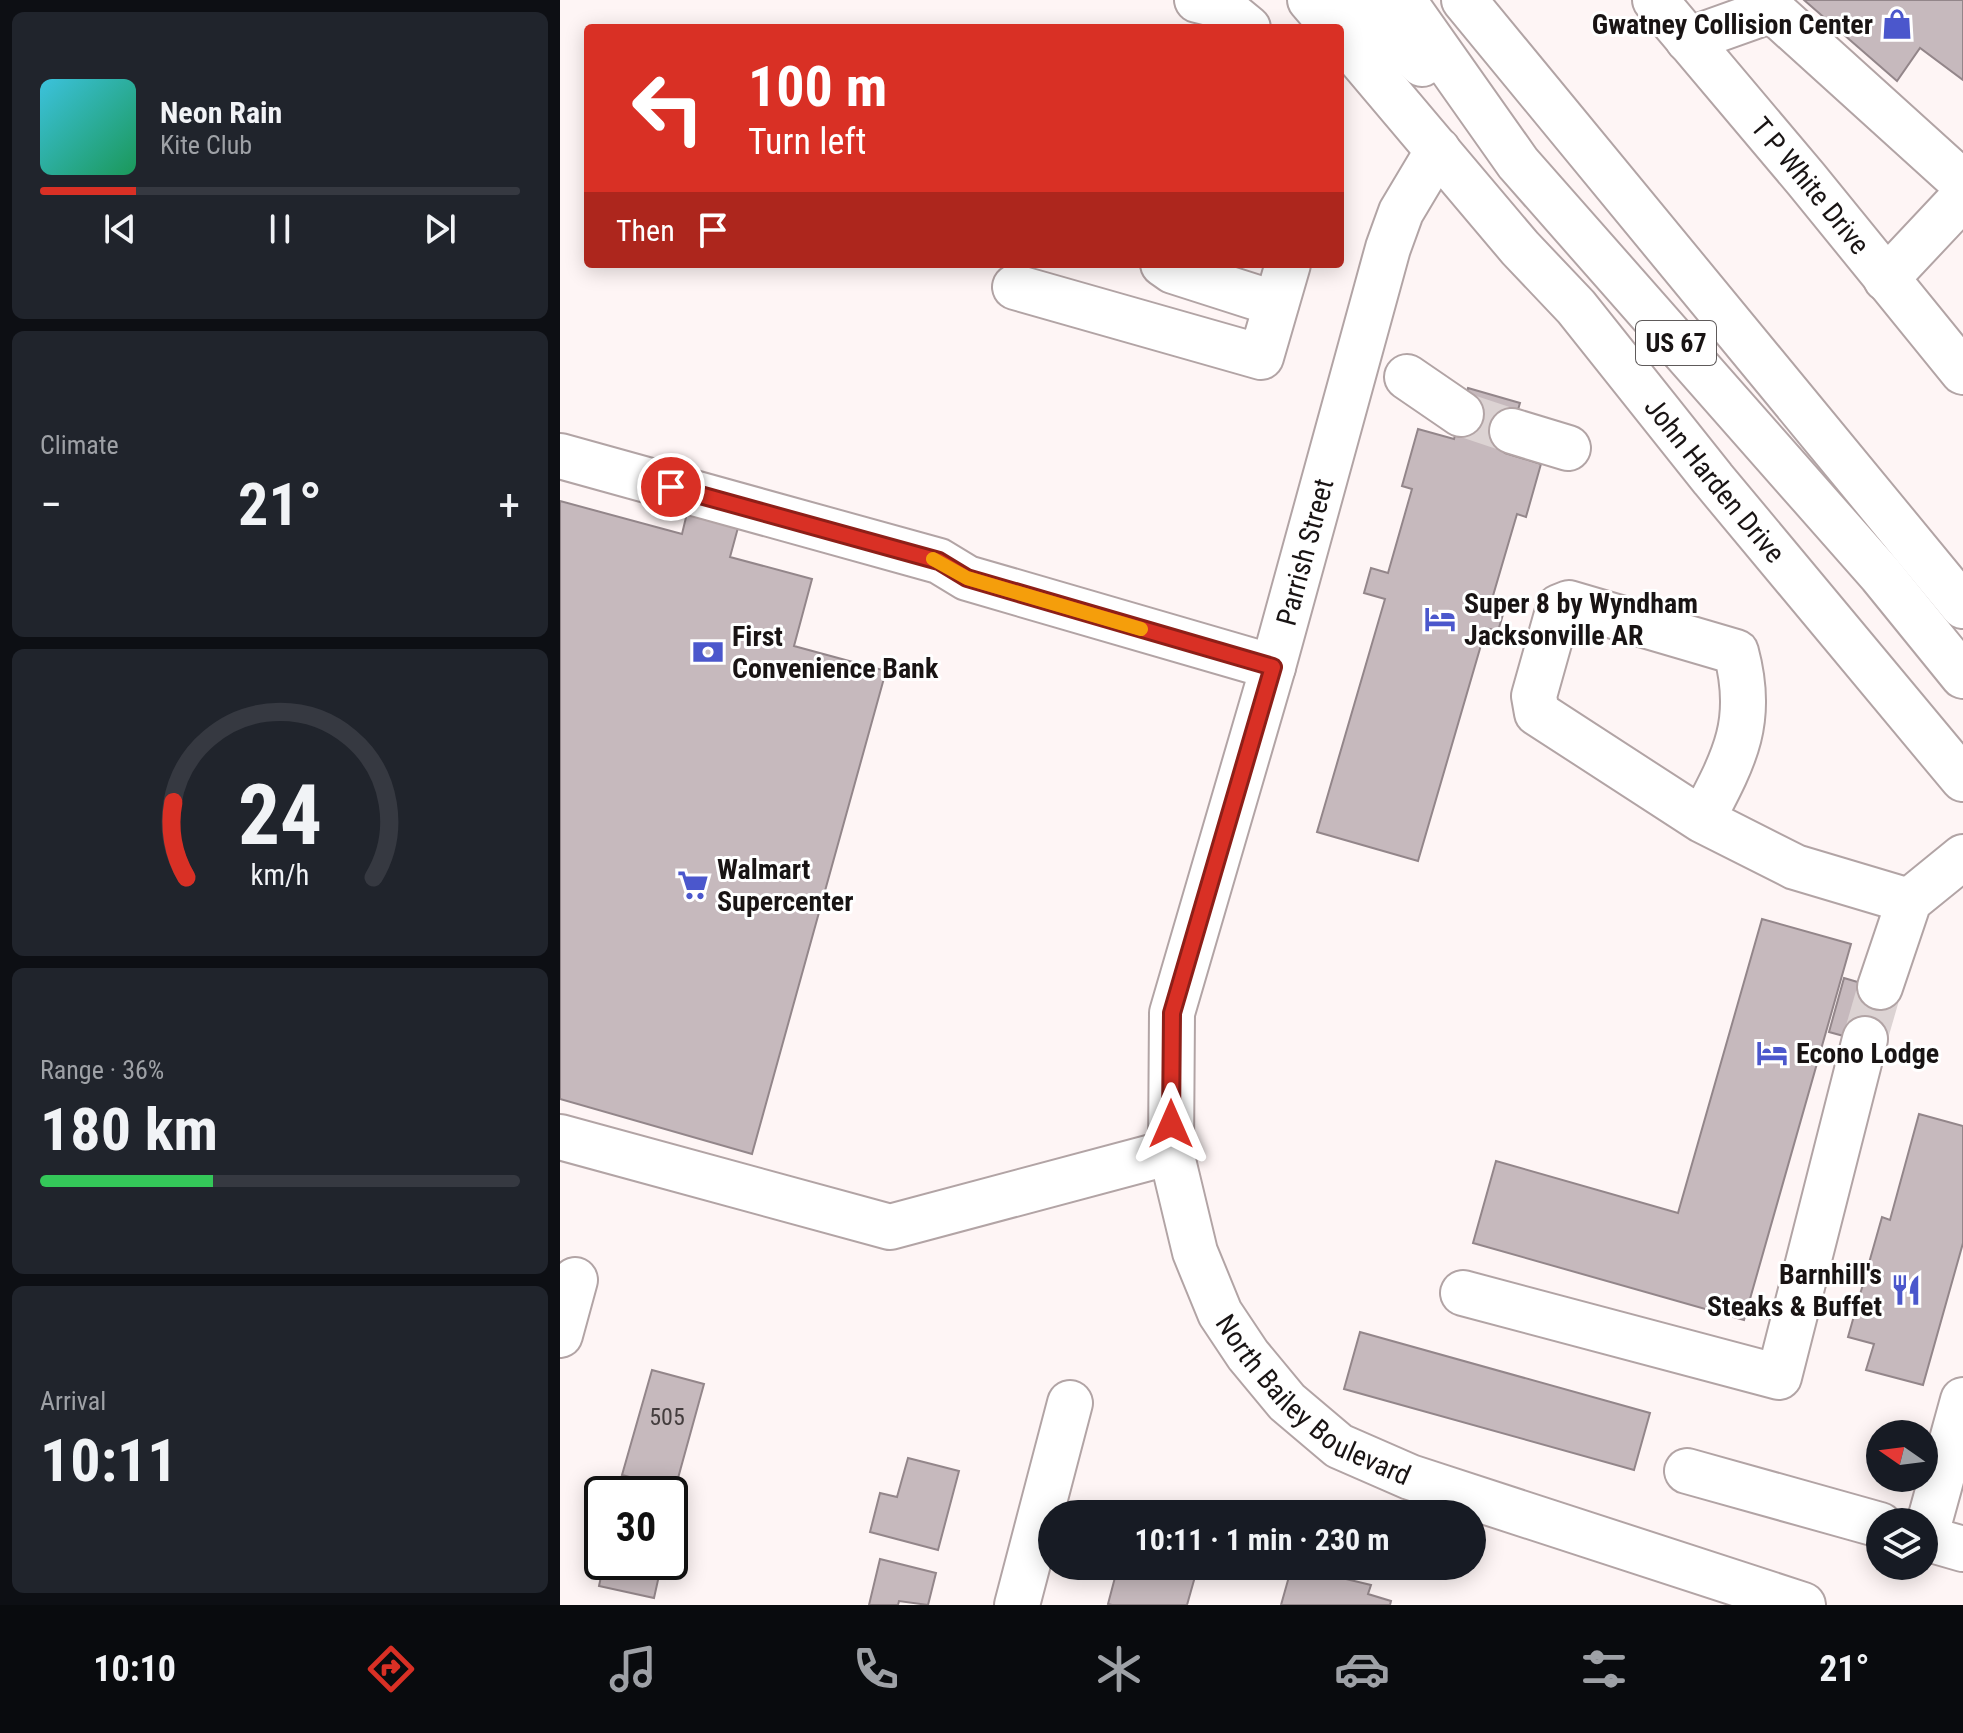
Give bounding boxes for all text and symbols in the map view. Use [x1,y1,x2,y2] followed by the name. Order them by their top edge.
[1880,7,1914,41] shop icon: Gwatney Collision Center
[1592,8,1873,41] place label: Gwatney Collision Center
[748,54,887,120] text: 100 m
[616,56,720,160] icon: left
[160,95,282,130] text: Neon Rain
[1744,110,1877,260] street label: T P White Drive
[748,121,866,163] text: Turn left
[160,130,252,160] text: Kite Club
[98,207,142,251] icon: previous
[258,207,302,251] icon: pause
[418,207,462,251] icon: next
[691,208,735,252] icon: arrive
[616,213,675,248] text: Then
[1636,321,1716,365] road number: US 67
[1638,391,1792,569] street label: John Harden Drive
[40,430,119,460] text: Climate
[637,453,705,521] pin
[649,465,693,509] icon: arrive
[238,469,322,540] text: 21°
[1270,475,1340,629] street label: Parrish Street
[40,479,62,531] text: −
[498,479,520,531] text: +
[1464,587,1698,652] place label: Super 8 by Wyndham Jacksonville AR
[1423,602,1457,636] hotel icon: Super 8 by Wyndham Jacksonville AR
[732,620,939,685] place label: First Convenience Bank
[691,635,725,669] bank icon: First Convenience Bank
[238,767,322,864] text: 24
[717,853,853,918] place label: Walmart Supercenter
[251,859,309,893] text: km/h
[676,868,710,902] supermarket icon: Walmart Supercenter
[1755,1036,1789,1070] hotel icon: Econo Lodge
[1796,1037,1939,1070] place label: Econo Lodge
[40,1055,164,1085] text: Range · 36%
[1129,1082,1213,1166] position arrow
[40,1094,218,1165] text: 180 km
[1707,1258,1882,1323] place label: Barnhill's Steaks & Buffet
[1889,1273,1923,1307] restaurant icon: Barnhill's Steaks & Buffet
[1209,1308,1416,1492] street label: North Bailey Boulevard
[40,1386,106,1416] text: Arrival
[649,1403,685,1431] house number: 505
[1866,1420,1938,1492] north arrow
[1866,1420,1938,1580] map controls
[40,1425,178,1496] text: 10:11
[584,1476,688,1580] speed limit sign: 30
[1866,1508,1938,1580] button: layers
[1135,1522,1389,1557] text: 10:11 · 1 min · 230 m
[363,1641,419,1697] icon: directions
[605,1641,661,1697] icon: music
[848,1641,904,1697] icon: phone
[1091,1641,1147,1697] icon: climate
[1334,1641,1390,1697] icon: car
[1576,1641,1632,1697] icon: filters
[93,1648,176,1690] text: 10:10
[1819,1648,1870,1690] text: 21°

